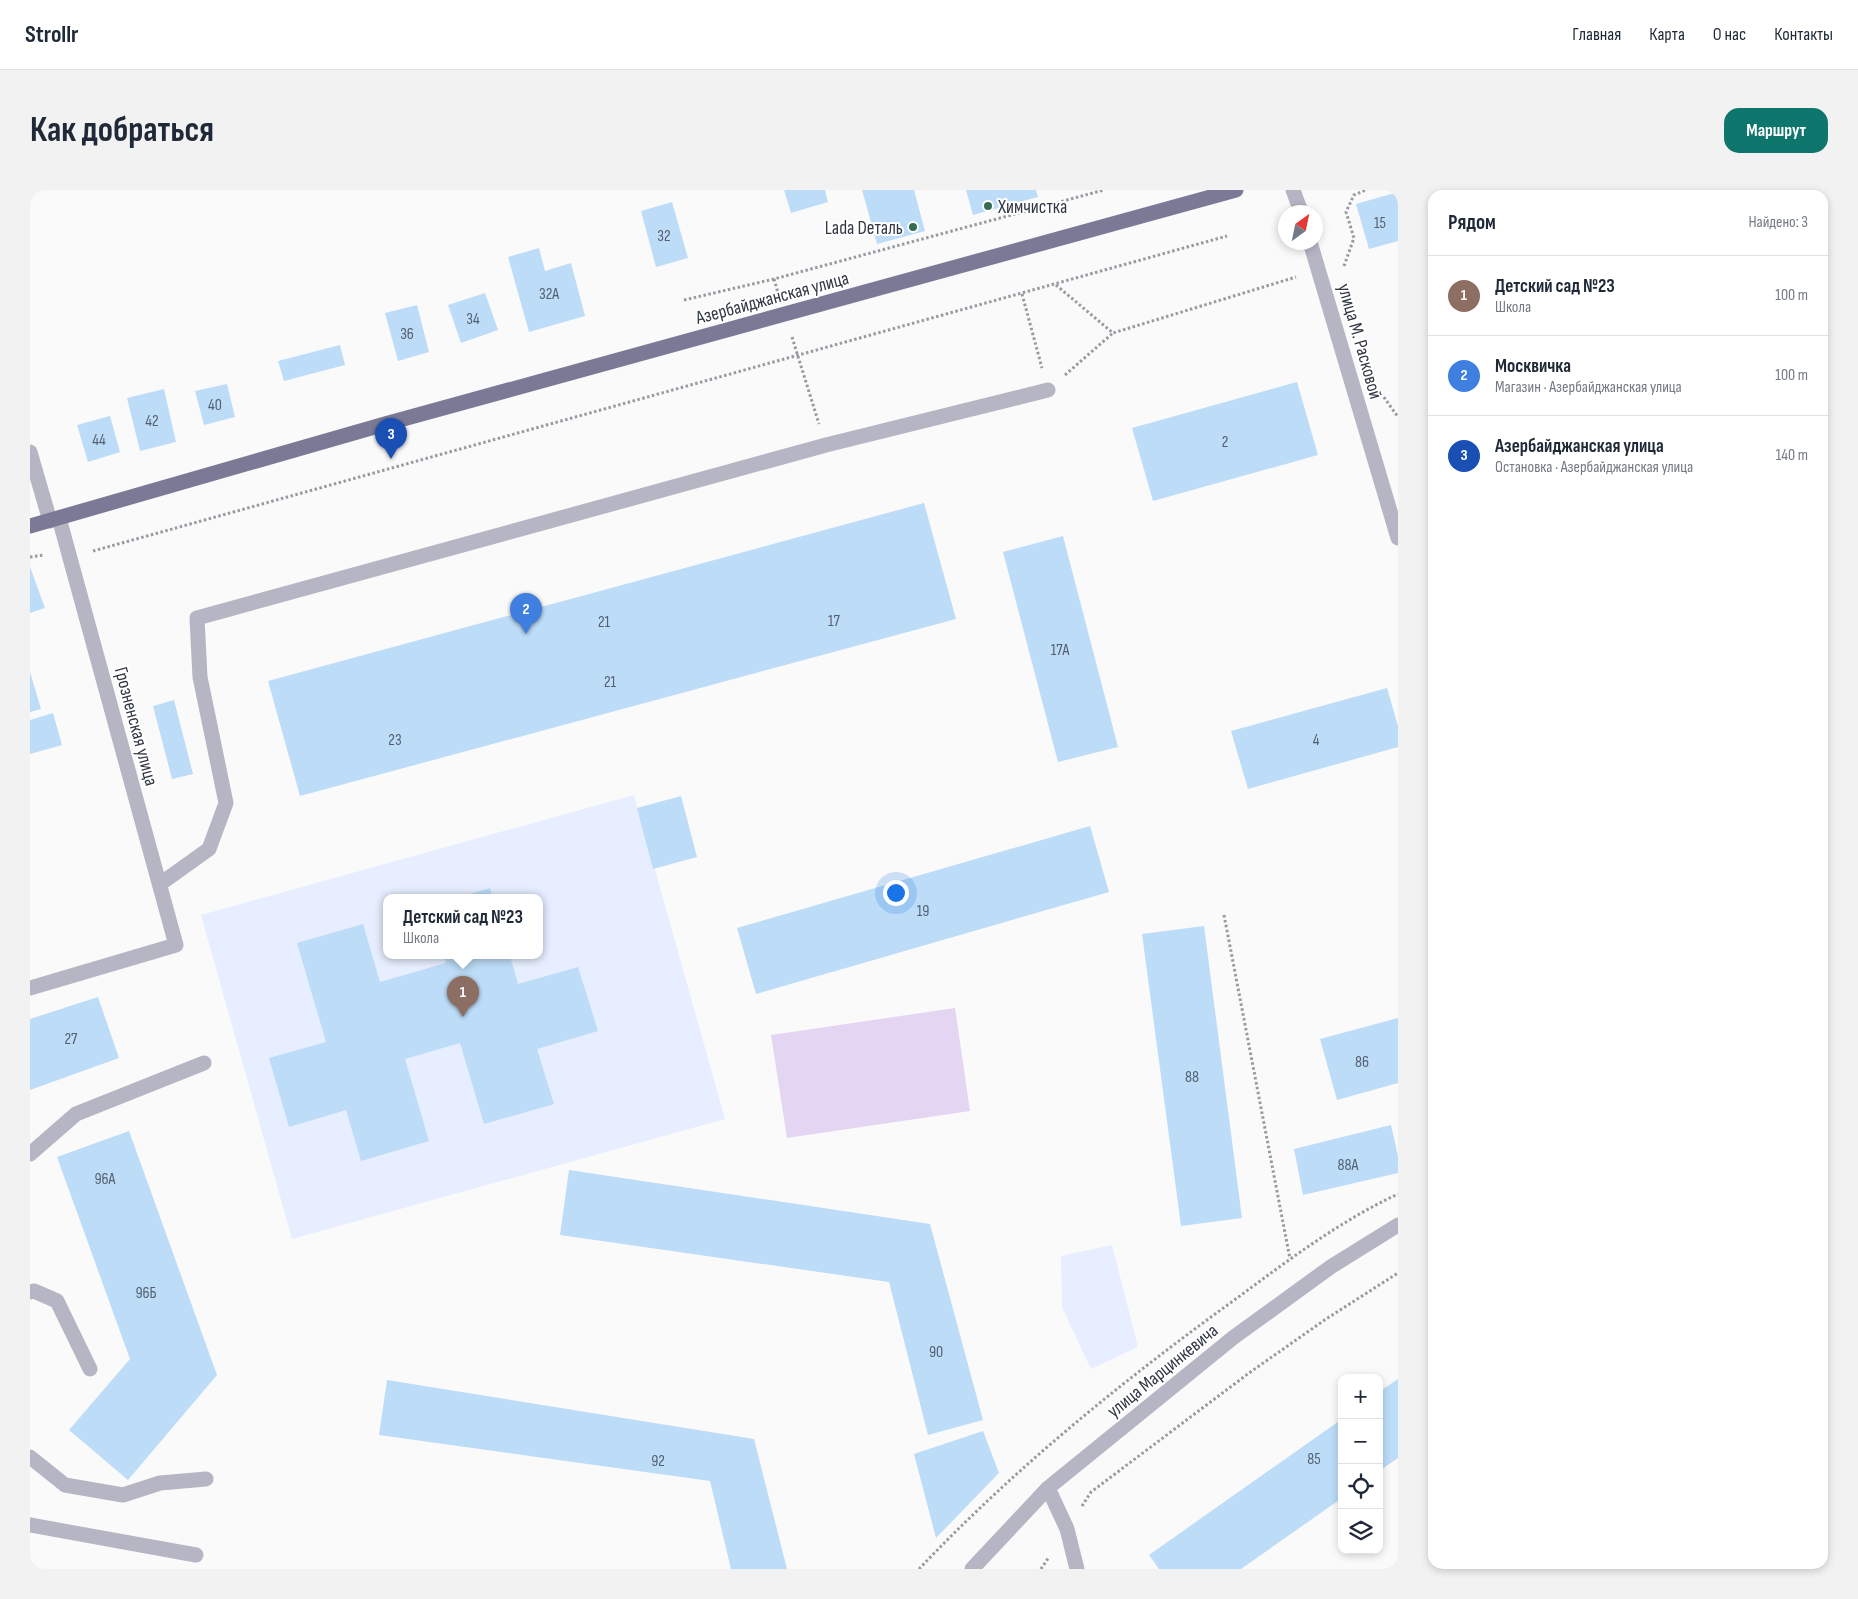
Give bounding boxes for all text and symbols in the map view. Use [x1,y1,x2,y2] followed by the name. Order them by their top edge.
[25,20,79,49] text: Strollr
[1572,24,1621,45] text: Главная
[1649,24,1685,45] text: Карта
[1713,24,1746,45] text: О нас
[1774,24,1833,45] text: Контакты
[1724,108,1828,153] button: Маршрут
[30,109,214,152] text: Как добраться
[997,196,1067,219] place label: Химчистка
[982,200,994,212] marker: Химчистка
[1278,205,1323,250] north arrow
[1448,210,1496,235] text: Рядом
[1748,213,1808,232] text: Найдено: 3
[1374,214,1386,233] house number: 15
[825,217,903,240] place label: Lada Dеталь
[907,221,919,233] marker: Lada Dеталь
[657,227,671,246] house number: 32
[692,267,851,330] street label: Азербайджанская улица
[1495,275,1615,298] text: Детский сад №23
[1332,281,1387,402] street label: улица М. Расковой
[539,285,559,304] house number: 32А
[1461,286,1467,305] text: 1
[1775,286,1808,305] text: 100 m
[1495,298,1531,317] text: Школа
[466,310,480,329] house number: 34
[400,325,414,344] house number: 36
[1495,355,1571,378] text: Москвичка
[1460,366,1468,385] text: 2
[1775,366,1808,385] text: 100 m
[1495,378,1682,397] text: Магазин · Азербайджанская улица
[208,396,222,415] house number: 40
[145,412,159,431] house number: 42
[375,418,407,459] pin: 3
[92,431,106,450] house number: 44
[1222,433,1228,452] house number: 2
[1495,435,1664,458] text: Азербайджанская улица
[1460,446,1468,465] text: 3
[1776,446,1808,465] text: 140 m
[1495,458,1693,477] text: Остановка · Азербайджанская улица
[510,593,542,634] pin: 2
[828,612,841,631] house number: 17
[598,613,611,632] house number: 21
[1051,641,1069,660] house number: 17А
[109,665,162,788] street label: Грозненская улица
[604,673,617,692] house number: 21
[388,731,402,750] house number: 23
[1313,731,1320,750] house number: 4
[883,880,909,906] your location
[383,894,543,959] popup
[917,902,929,921] house number: 19
[403,906,523,929] text: Детский сад №23
[403,929,439,948] text: Школа
[447,976,479,1017] pin: 1
[64,1030,78,1049] house number: 27
[1355,1053,1369,1072] house number: 86
[1185,1068,1199,1087] house number: 88
[1338,1156,1359,1175] house number: 88А
[95,1170,116,1189] house number: 96А
[135,1284,157,1303] house number: 96Б
[1103,1319,1223,1423] street label: улица Марцинкевича
[929,1343,943,1362] house number: 90
[1338,1374,1383,1554] map controls
[1338,1374,1383,1419] button: +
[1338,1419,1383,1464] button: −
[1307,1450,1321,1469] house number: 85
[651,1452,665,1471] house number: 92
[1338,1464,1383,1509] button: locate
[1338,1509,1383,1554] button: layers

